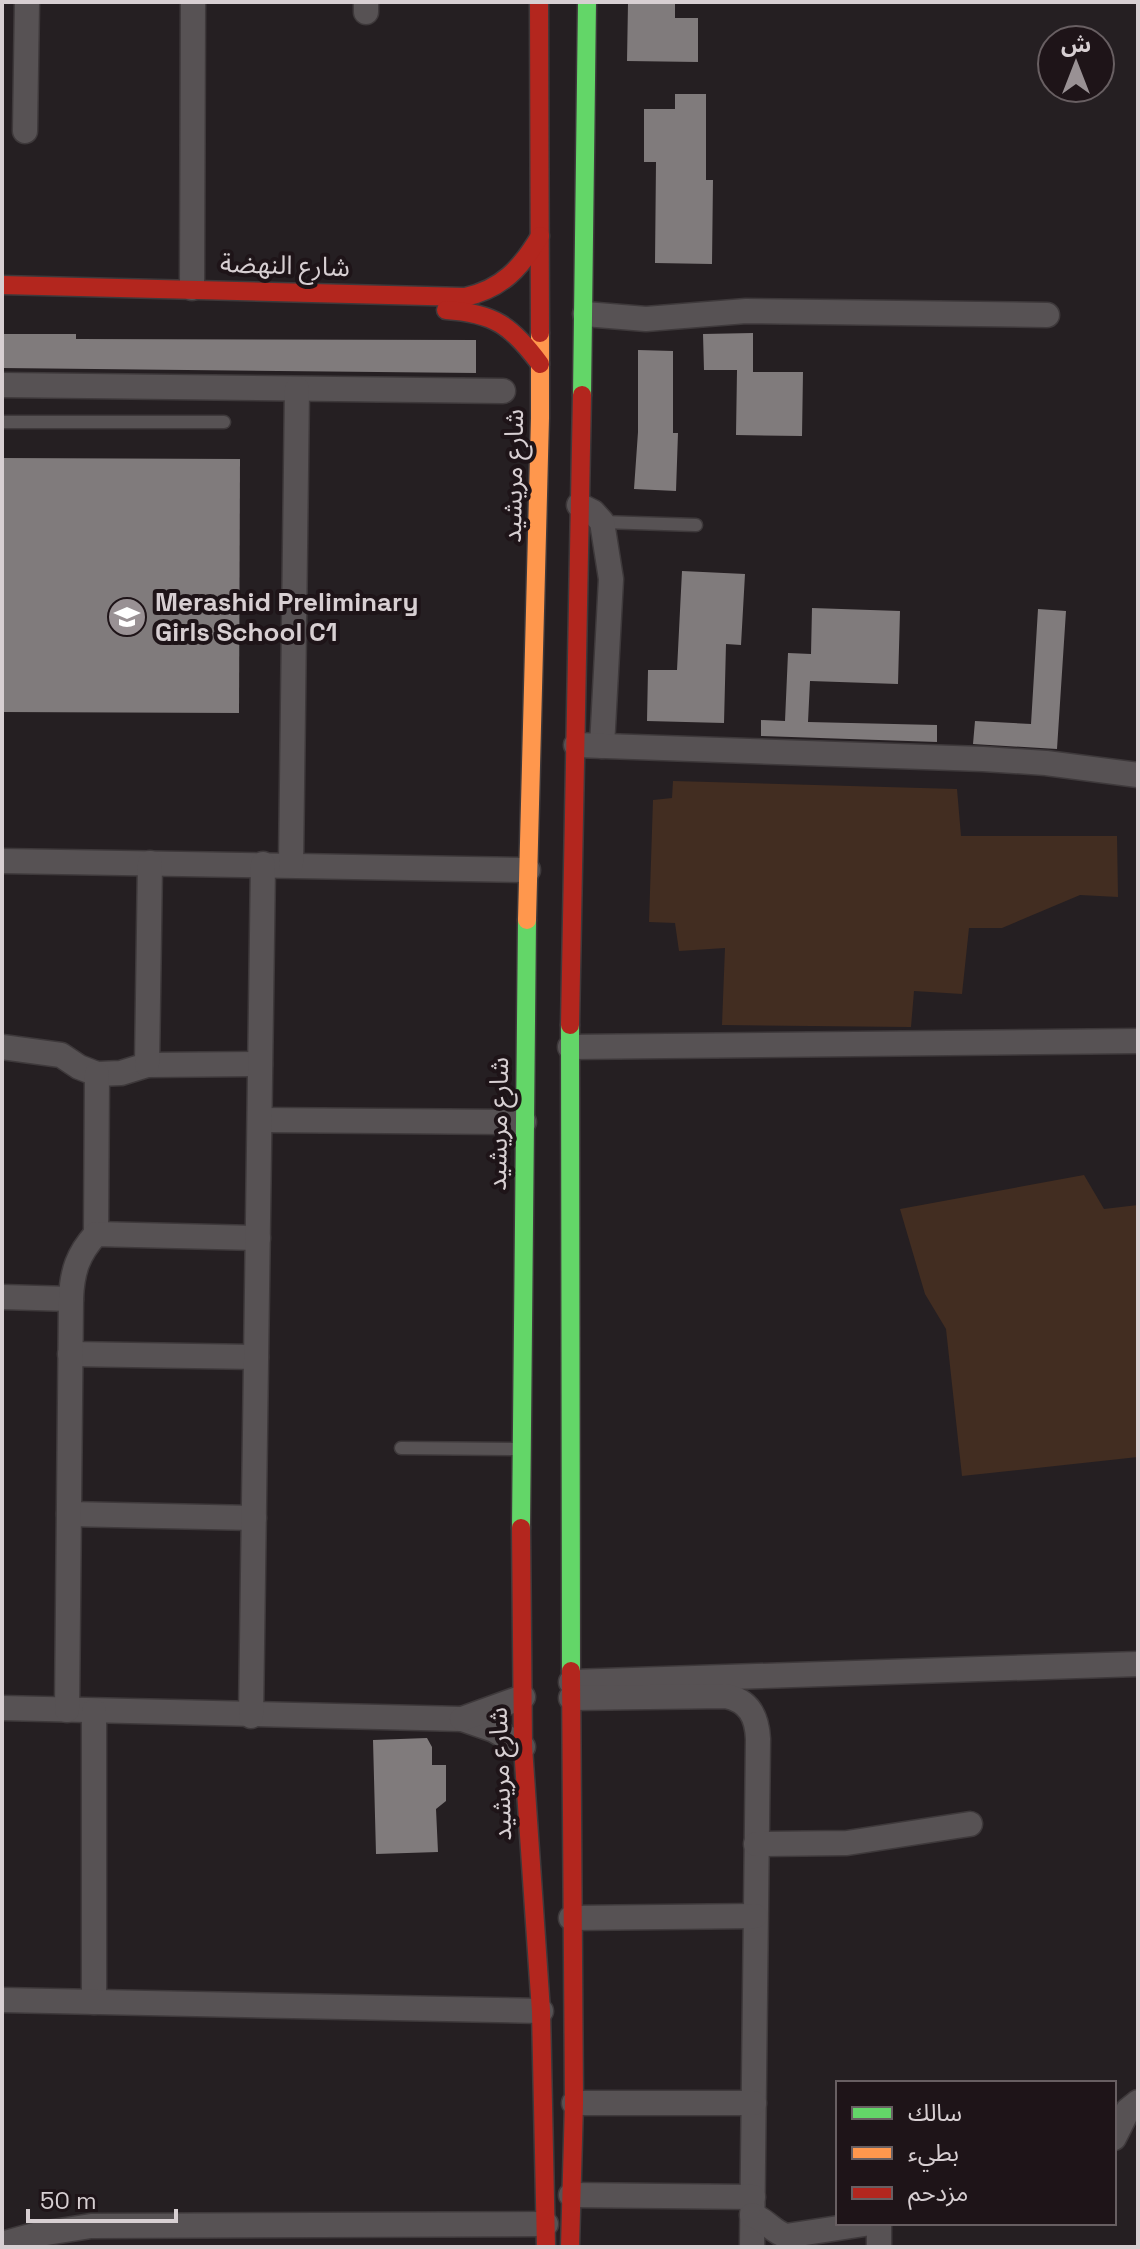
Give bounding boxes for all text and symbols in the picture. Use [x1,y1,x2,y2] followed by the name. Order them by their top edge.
[1036,24,1116,104] north arrow
[1061,30,1091,58] text: ش
[220,246,350,286] street label: شارع النهضة
[495,409,533,543] street label: شارع مريشيد
[155,585,418,649] place label: Merashid Preliminary Girls School C1
[106,596,148,638] school or university icon: Merashid Preliminary Girls School C1
[480,1057,518,1191] street label: شارع مريشيد
[481,1706,521,1842] street label: شارع مريشيد
[836,2081,1116,2225] legend
[908,2097,962,2128] text: سالك
[908,2137,959,2172] text: بطيء
[28,2173,176,2223] scale bar
[908,2177,968,2210] text: مزدحم
[40,2185,97,2216] text: 50 m

